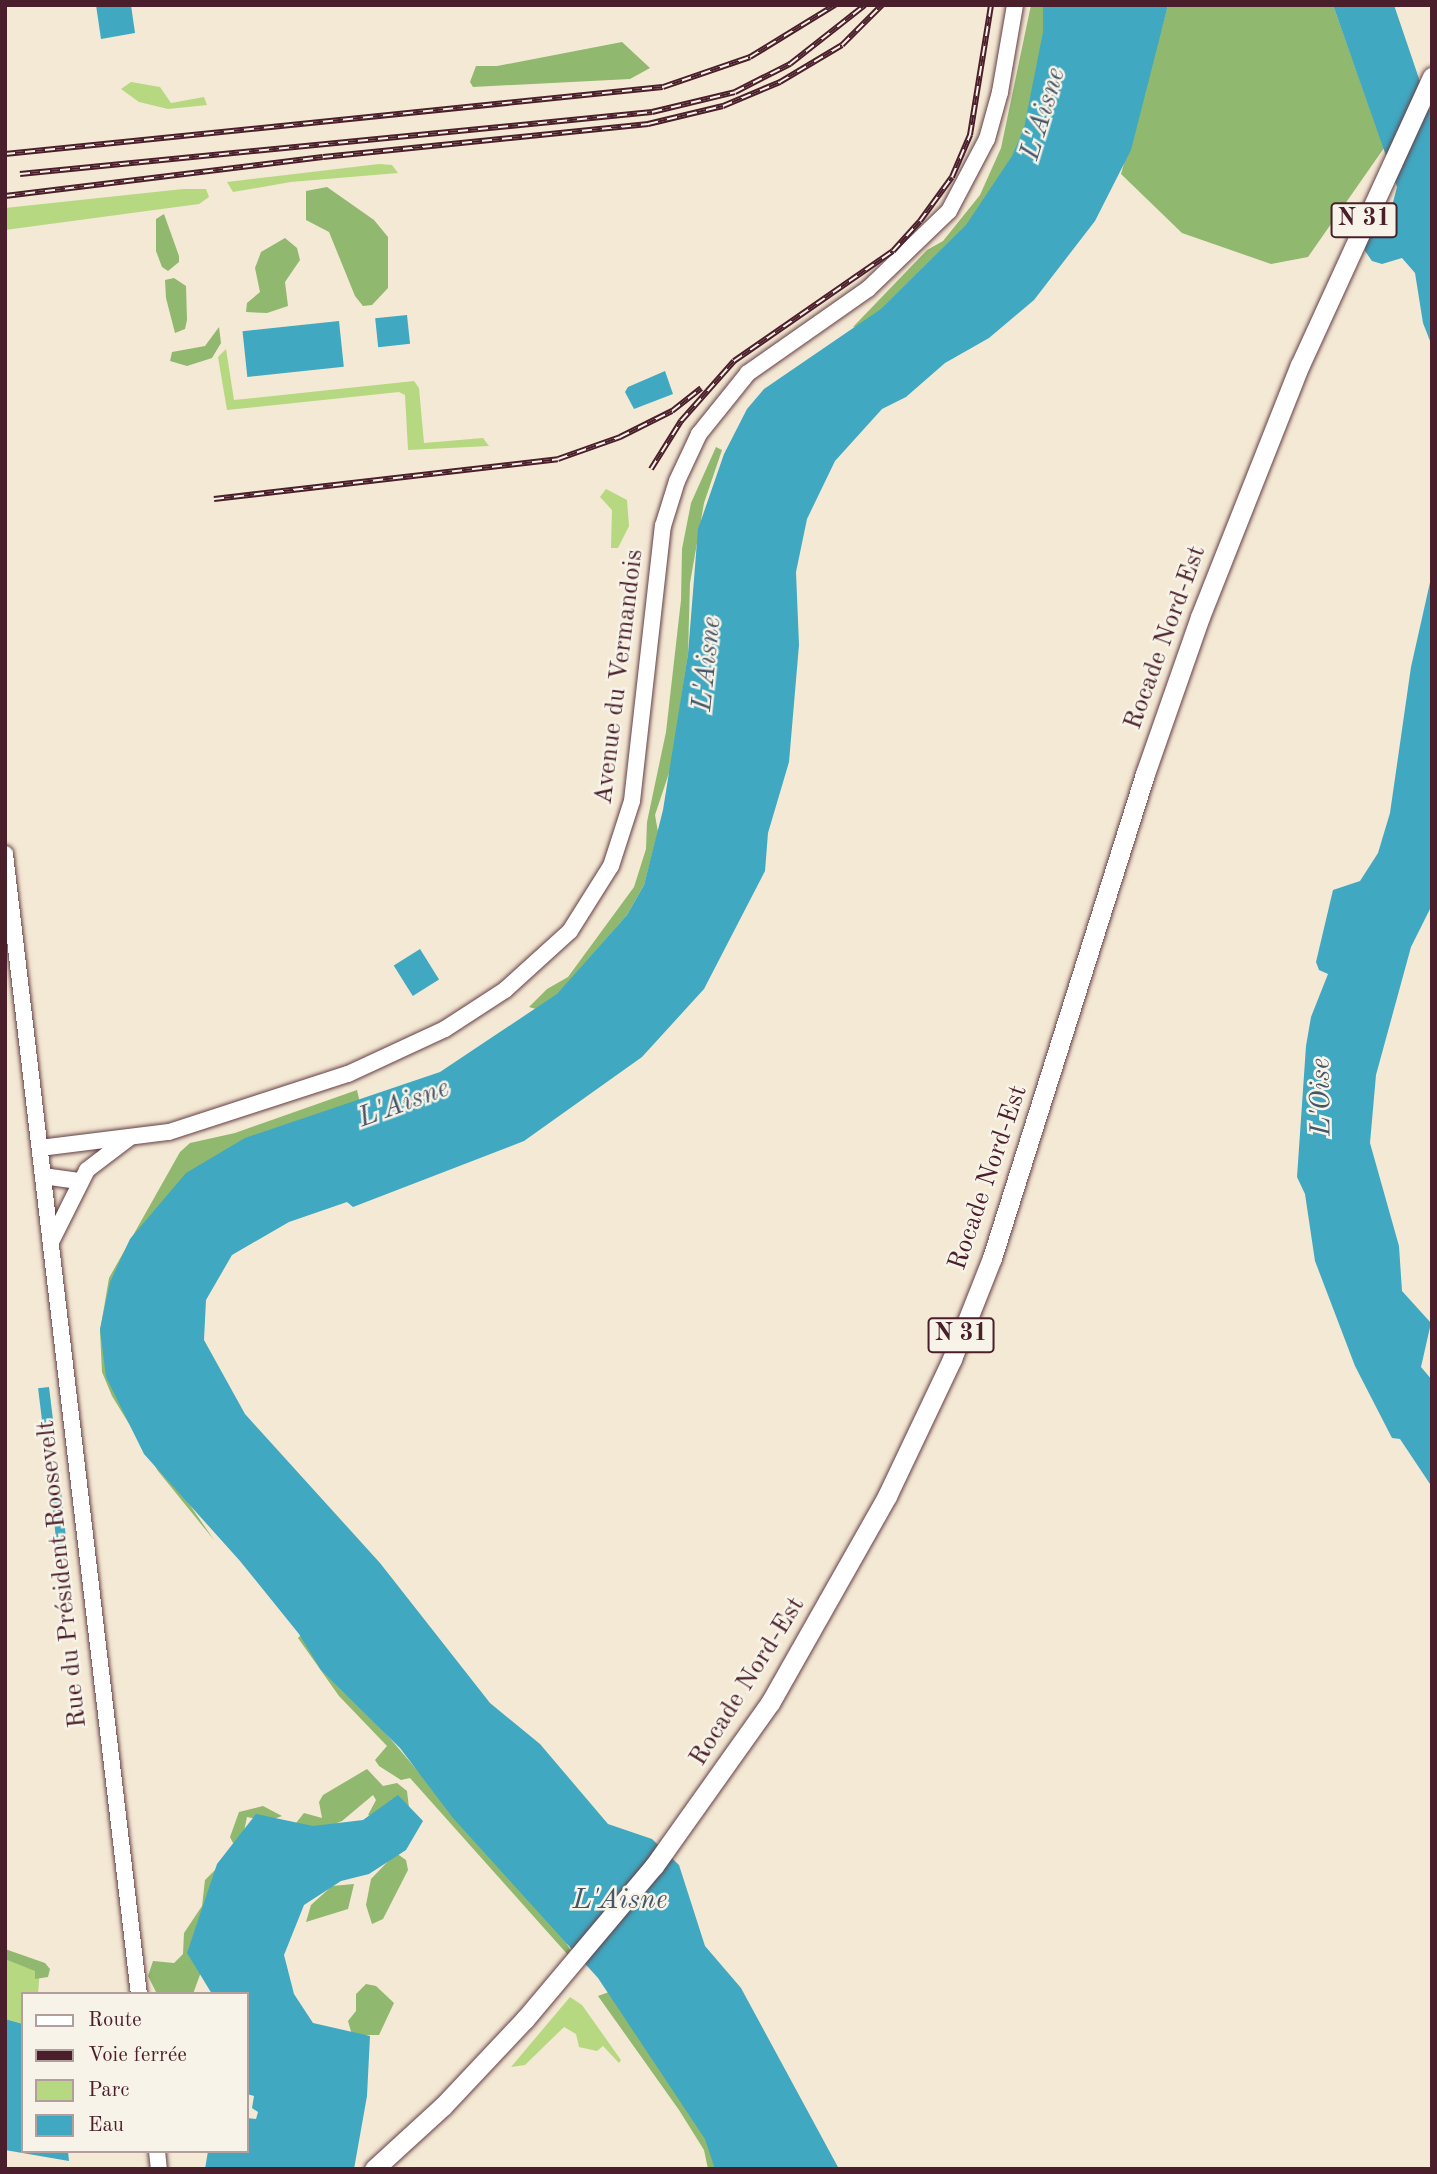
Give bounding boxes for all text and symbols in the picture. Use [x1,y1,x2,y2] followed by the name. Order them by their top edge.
[1014,64,1074,164] water label: L'Aisne
[1329,200,1399,240] road number: N 31
[1118,542,1214,734] street label: Rocade Nord-Est
[589,548,651,806] street label: Avenue du Vermandois
[686,615,730,713] water label: L'Aisne
[1305,1058,1339,1136] water label: L'Oise
[354,1072,454,1136] water label: L'Aisne
[943,1081,1035,1275] street label: Rocade Nord-Est
[926,1315,996,1356] road number: N 31
[31,1419,95,1729] street label: Rue du Président Roosevelt
[683,1592,813,1772] street label: Rocade Nord-Est
[573,1884,667,1918] water label: L'Aisne
[21,1992,248,2153] legend
[88,2010,142,2031] text: Route
[88,2045,187,2066] text: Voie ferrée
[88,2080,130,2101] text: Parc
[88,2115,124,2136] text: Eau

